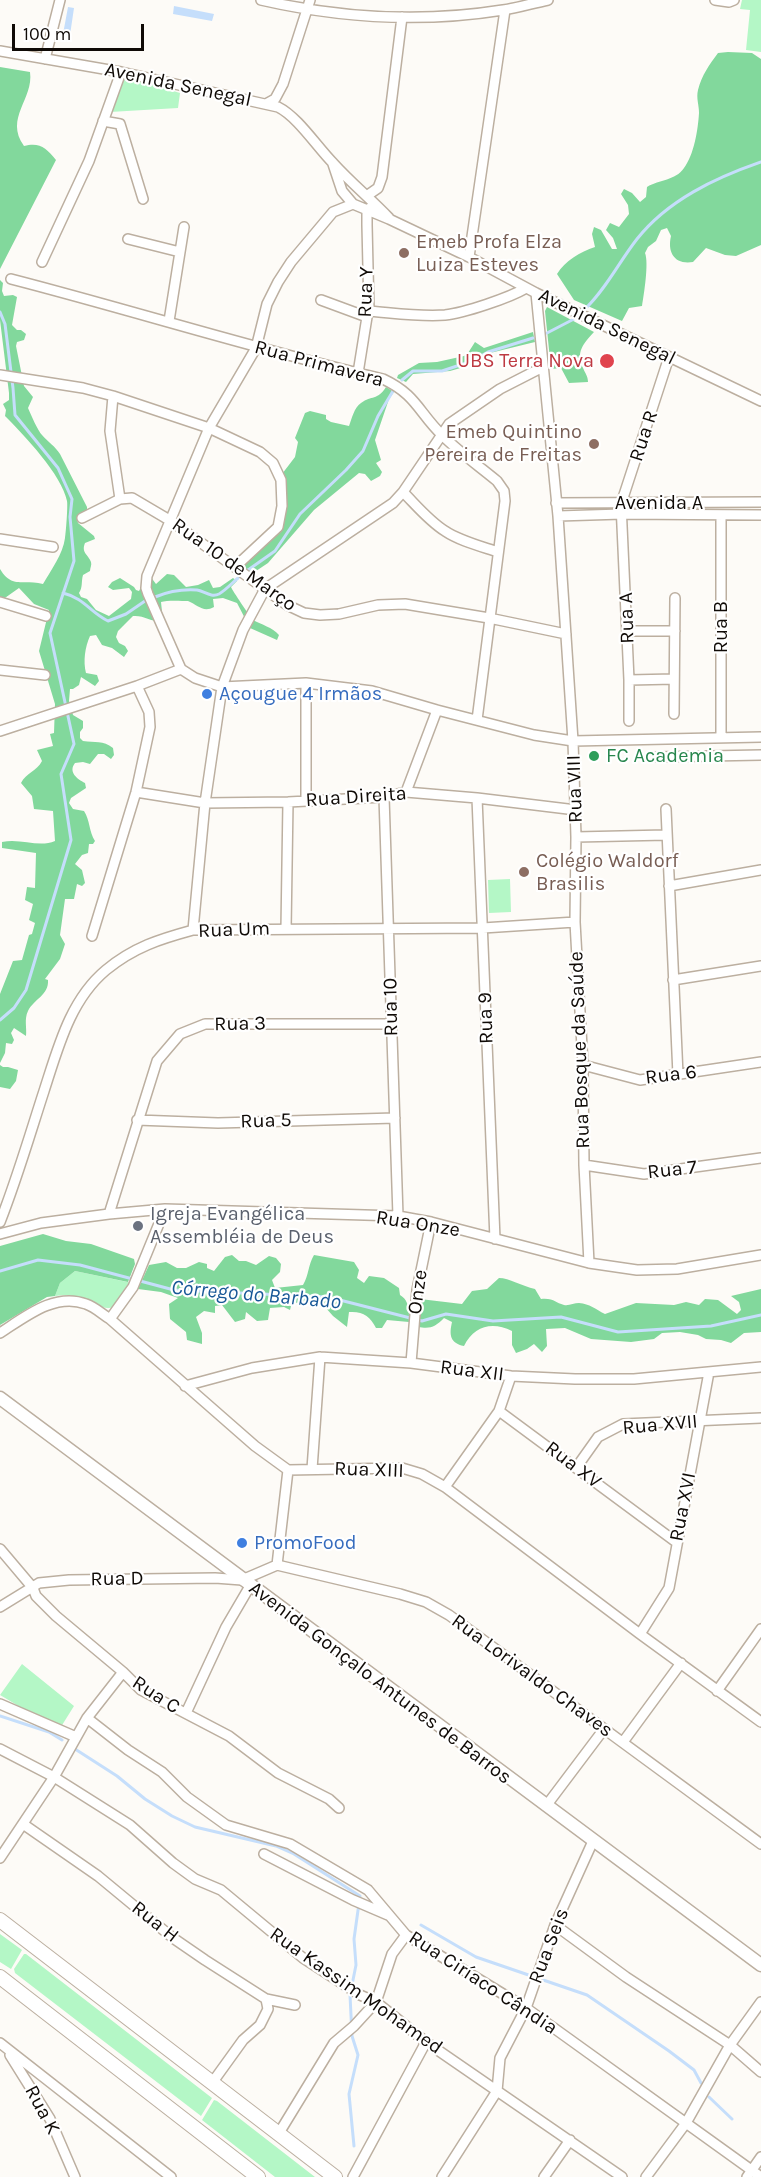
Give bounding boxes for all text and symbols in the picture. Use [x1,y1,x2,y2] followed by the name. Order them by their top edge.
[15,12,147,50] scale bar
[23,23,71,45] text: 100 m
[102,58,254,112] street label: Avenida Senegal
[416,230,562,277] place label: Emeb Profª Elza Luiza Esteves
[397,246,411,260] marker: Emeb Profª Elza Luiza Esteves
[353,266,379,318] street label: Rua Y
[535,283,679,371] street label: Avenida Senegal
[252,335,386,393] street label: Rua Primavera
[457,349,594,373] place label: UBS Terra Nova
[598,352,616,370] marker: UBS Terra Nova
[624,407,664,465] street label: Rua R
[424,420,582,467] place label: Emeb Quintino Pereira de Freitas
[587,437,601,451] marker: Emeb Quintino Pereira de Freitas
[615,491,703,515] street label: Avenida A
[167,513,301,617] street label: Rua 10 de Março
[614,592,640,644] street label: Rua A
[709,601,733,653] street label: Rua B
[219,682,382,706] place label: Açougue 4 Irmãos
[200,687,214,701] marker: Açougue 4 Irmãos
[606,744,724,768] place label: FC Academia
[587,749,601,763] marker: FC Academia
[562,755,588,823] street label: Rua VIII
[305,781,407,813] street label: Rua Direita
[536,849,679,896] place label: Colégio Waldorf Brasilis
[517,865,531,879] marker: Colégio Waldorf Brasilis
[198,917,270,943] street label: Rua Um
[565,951,595,1149] street label: Rua Bosque da Saúde
[378,977,404,1037] street label: Rua 10
[473,992,499,1044] street label: Rua 9
[214,1012,266,1036] street label: Rua 3
[644,1060,698,1090] street label: Rua 6
[240,1108,292,1134] street label: Rua 5
[646,1155,698,1185] street label: Rua 7
[150,1202,334,1249] place label: Igreja Evangélica Assembléia de Deus
[374,1206,462,1242] street label: Rua Onze
[131,1219,145,1233] marker: Igreja Evangélica Assembléia de Deus
[403,1268,433,1316] street label: Onze
[170,1275,342,1315] water label: Córrego do Barbado
[439,1355,505,1387] street label: Rua XII
[621,1410,699,1440] street label: Rua XVII
[540,1436,606,1494] street label: Rua XV
[334,1457,404,1483] street label: Rua XIII
[665,1470,701,1544] street label: Rua XVI
[254,1531,356,1555] place label: PromoFood
[235,1536,249,1550] marker: PromoFood
[90,1567,144,1591] street label: Rua D
[244,1576,516,1790] street label: Avenida Gonçalo Antunes de Barros
[446,1609,618,1743] street label: Rua Lorivaldo Chaves
[127,1671,185,1719] street label: Rua C
[127,1896,183,1948] street label: Rua H
[524,1905,574,1987] street label: Rua Seis
[265,1922,447,2060] street label: Rua Kassim Mohamed
[404,1926,562,2040] street label: Rua Ciríaco Cândia
[19,2081,65,2139] street label: Rua K

